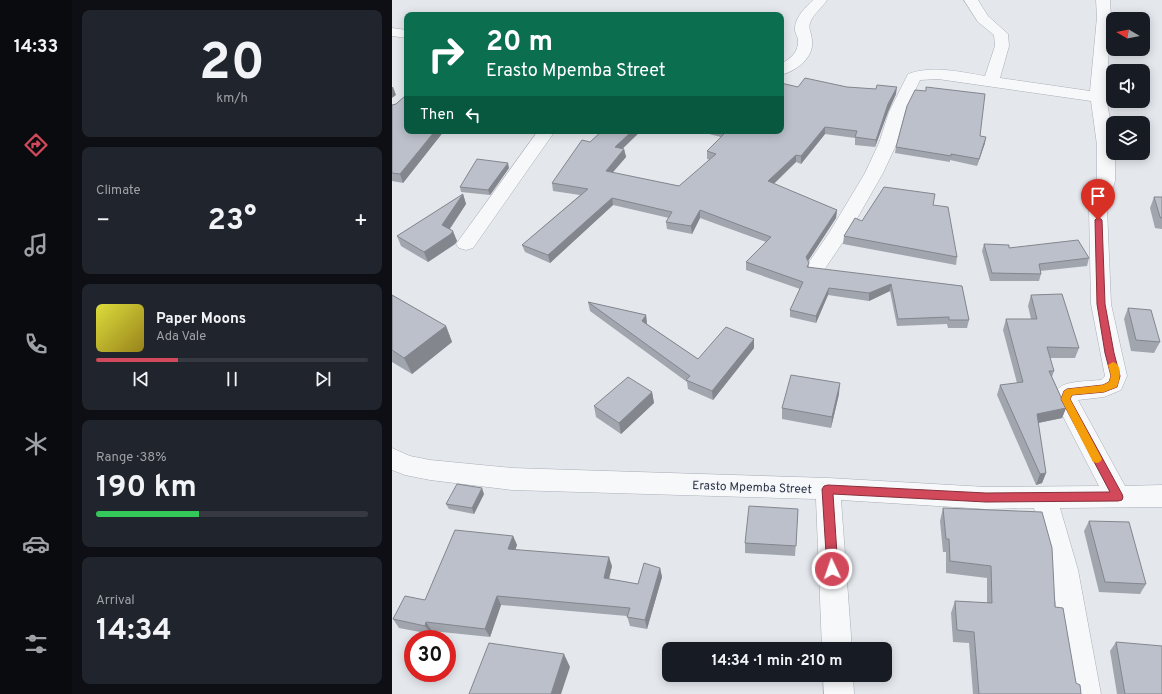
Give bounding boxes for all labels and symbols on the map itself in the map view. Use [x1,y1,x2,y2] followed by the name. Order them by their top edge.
[1106,12,1150,56] north arrow
[1081,179,1115,220] pin
[692,478,812,498] street label: Erasto Mpemba Street
[811,548,853,590] position arrow
[404,630,456,682] speed limit sign: 30

